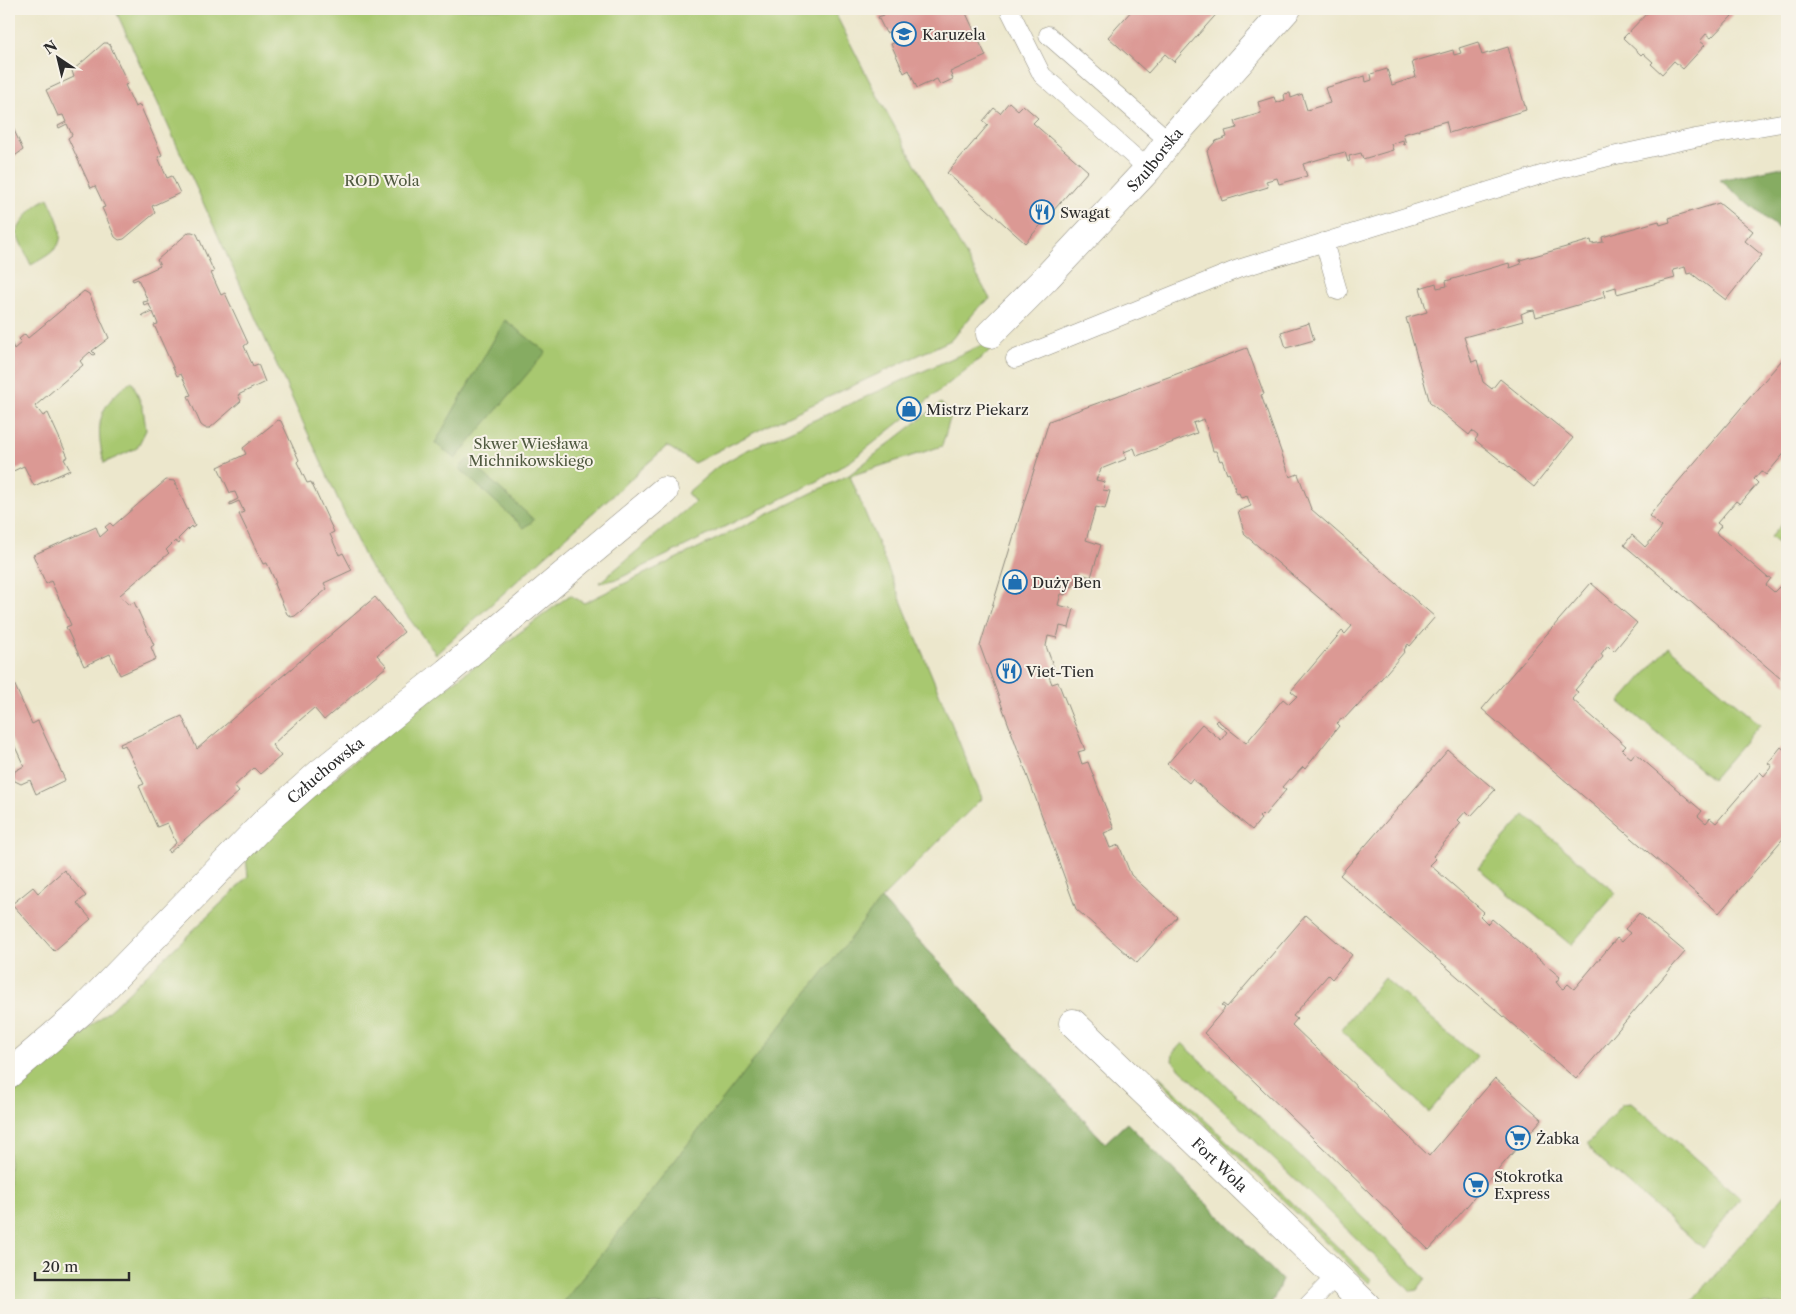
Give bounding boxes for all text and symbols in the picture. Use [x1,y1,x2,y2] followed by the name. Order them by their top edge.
[891,21,917,47] school or university icon: Karuzela
[922,25,986,44] place label: Karuzela
[32,32,82,82] north arrow
[40,36,61,58] text: N
[1122,123,1186,195] street label: Szulborska
[344,171,420,190] park label: ROD Wola
[1029,199,1055,225] restaurant icon: Swagat
[1060,203,1111,222] place label: Swagat
[896,396,922,422] shop icon: Mistrz Piekarz
[926,400,1029,419] place label: Mistrz Piekarz
[468,434,594,470] park label: Skwer Wiesława Michnikowskiego
[1002,569,1028,595] shop icon: Duży Ben
[1032,573,1102,592] place label: Duży Ben
[996,658,1022,684] restaurant icon: Viet-Tien
[1025,662,1095,681] place label: Viet-Tien
[283,733,367,807] street label: Człuchowska
[1505,1125,1531,1151] supermarket icon: Żabka
[1536,1129,1579,1148] place label: Żabka
[1188,1133,1252,1196] street label: Fort Wola
[1494,1167,1563,1203] place label: Stokrotka Express
[1463,1172,1489,1198] supermarket icon: Stokrotka Express
[35,1249,129,1281] scale bar
[42,1257,78,1276] text: 20 m

